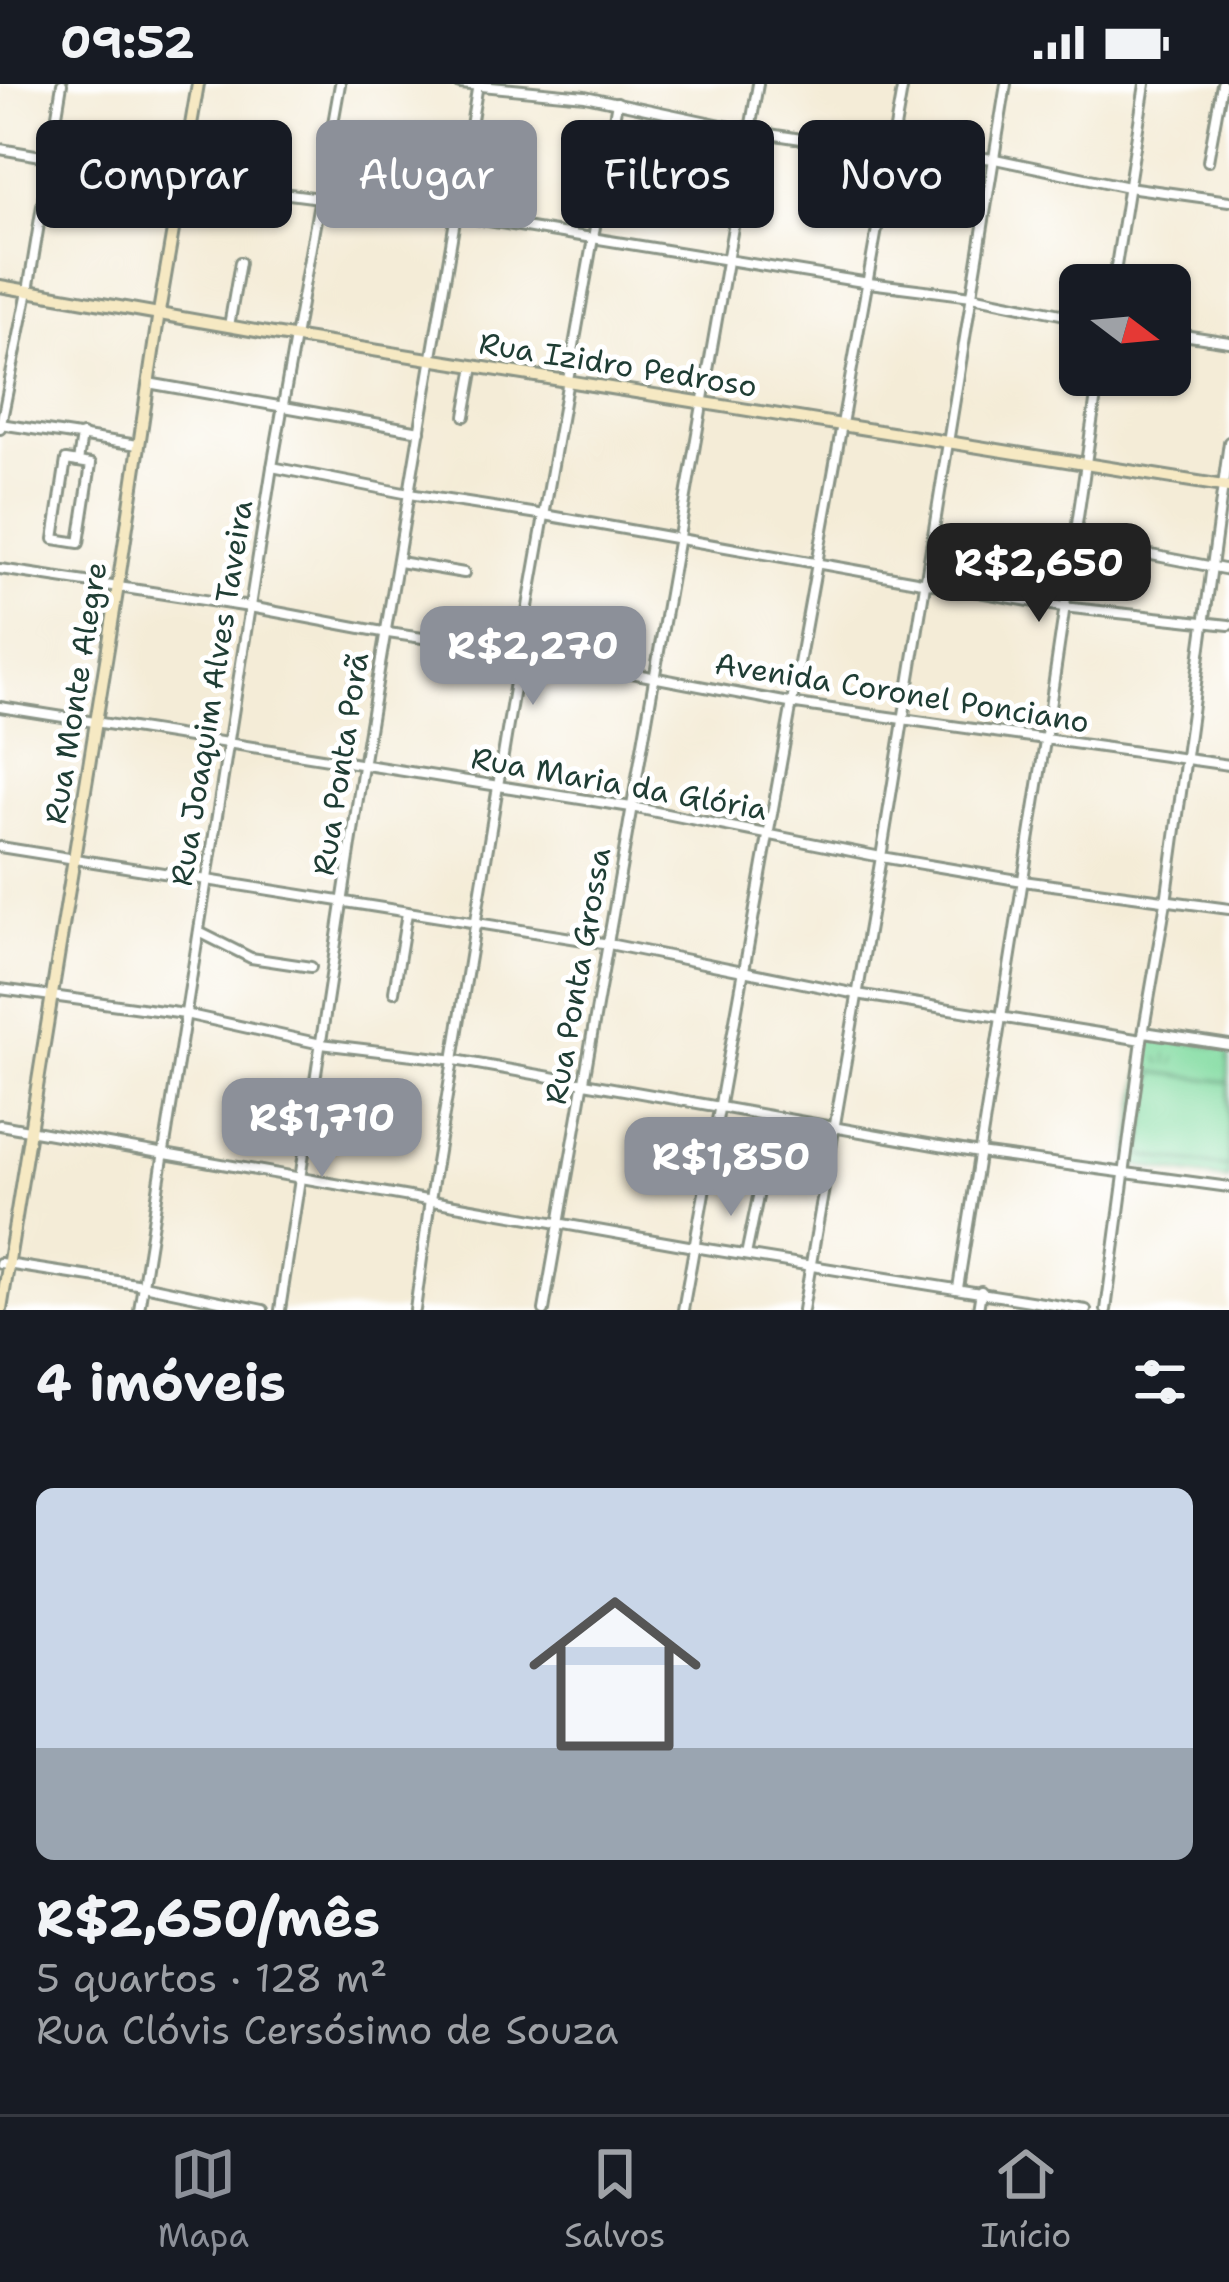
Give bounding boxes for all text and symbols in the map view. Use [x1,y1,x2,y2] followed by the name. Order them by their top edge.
[60,12,195,72] text: 09:52
[36,120,292,228] chip: Comprar
[316,120,537,228] chip: Alugar
[561,120,774,228] chip: Filtros
[798,120,985,228] chip: Novo
[1059,264,1191,396] north arrow
[1059,264,1191,396] map controls
[476,322,760,407] street label: Rua Izidro Pedroso
[161,497,262,889] street label: Rua Joaquim Alves Taveira
[928,523,1150,625] pin: R$2,650
[954,536,1124,588] text: R$2,650
[35,559,116,827] street label: Rua Monte Alegre
[422,606,644,708] pin: R$2,270
[447,619,619,671] text: R$2,270
[712,643,1092,742] street label: Avenida Coronel Ponciano
[303,649,378,878] street label: Rua Ponta Porã
[468,737,771,830] street label: Rua Maria da Glória
[535,844,620,1108] street label: Rua Ponta Grossa
[211,1078,433,1180] pin: R$1,710
[249,1091,395,1143] text: R$1,710
[620,1117,842,1219] pin: R$1,850
[651,1130,811,1182] text: R$1,850
[36,1348,286,1416] text: 4 imóveis
[1127,1349,1193,1415] icon: filters
[507,1566,723,1782] icon: home
[36,1884,380,1952] text: R$2,650/mês
[36,1952,387,2004] text: 5 quartos · 128 m²
[36,2004,618,2056] text: Rua Clóvis Cersósimo de Souza
[158,2141,249,2258] tab: Mapa
[564,2141,665,2258] tab: Salvos
[981,2141,1071,2258] tab: Início

